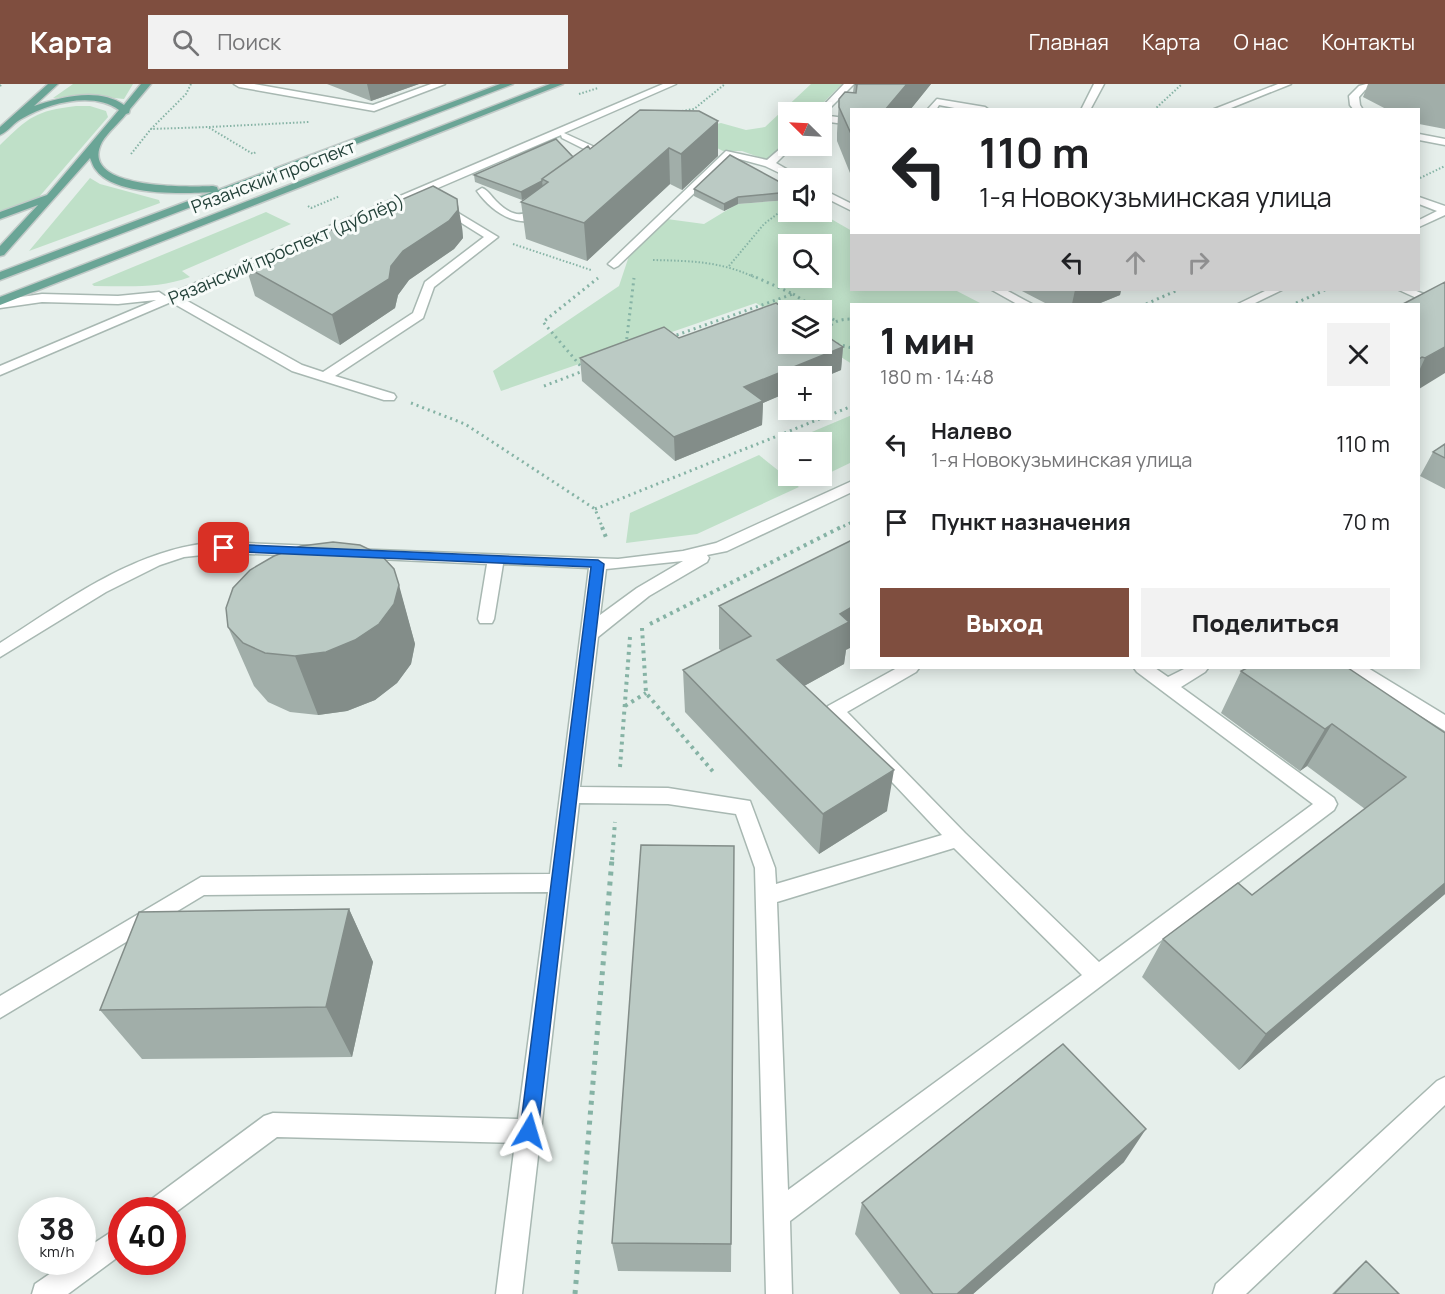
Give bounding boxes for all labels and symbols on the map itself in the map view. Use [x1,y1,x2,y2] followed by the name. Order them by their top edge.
[778,102,832,156] north arrow
[188,134,358,218] street label: Рязанский проспект
[164,188,408,310] street label: Рязанский проспект (дублёр)
[198,522,249,573] pin
[497,1099,561,1163] position arrow
[108,1197,186,1275] speed limit sign: 40

